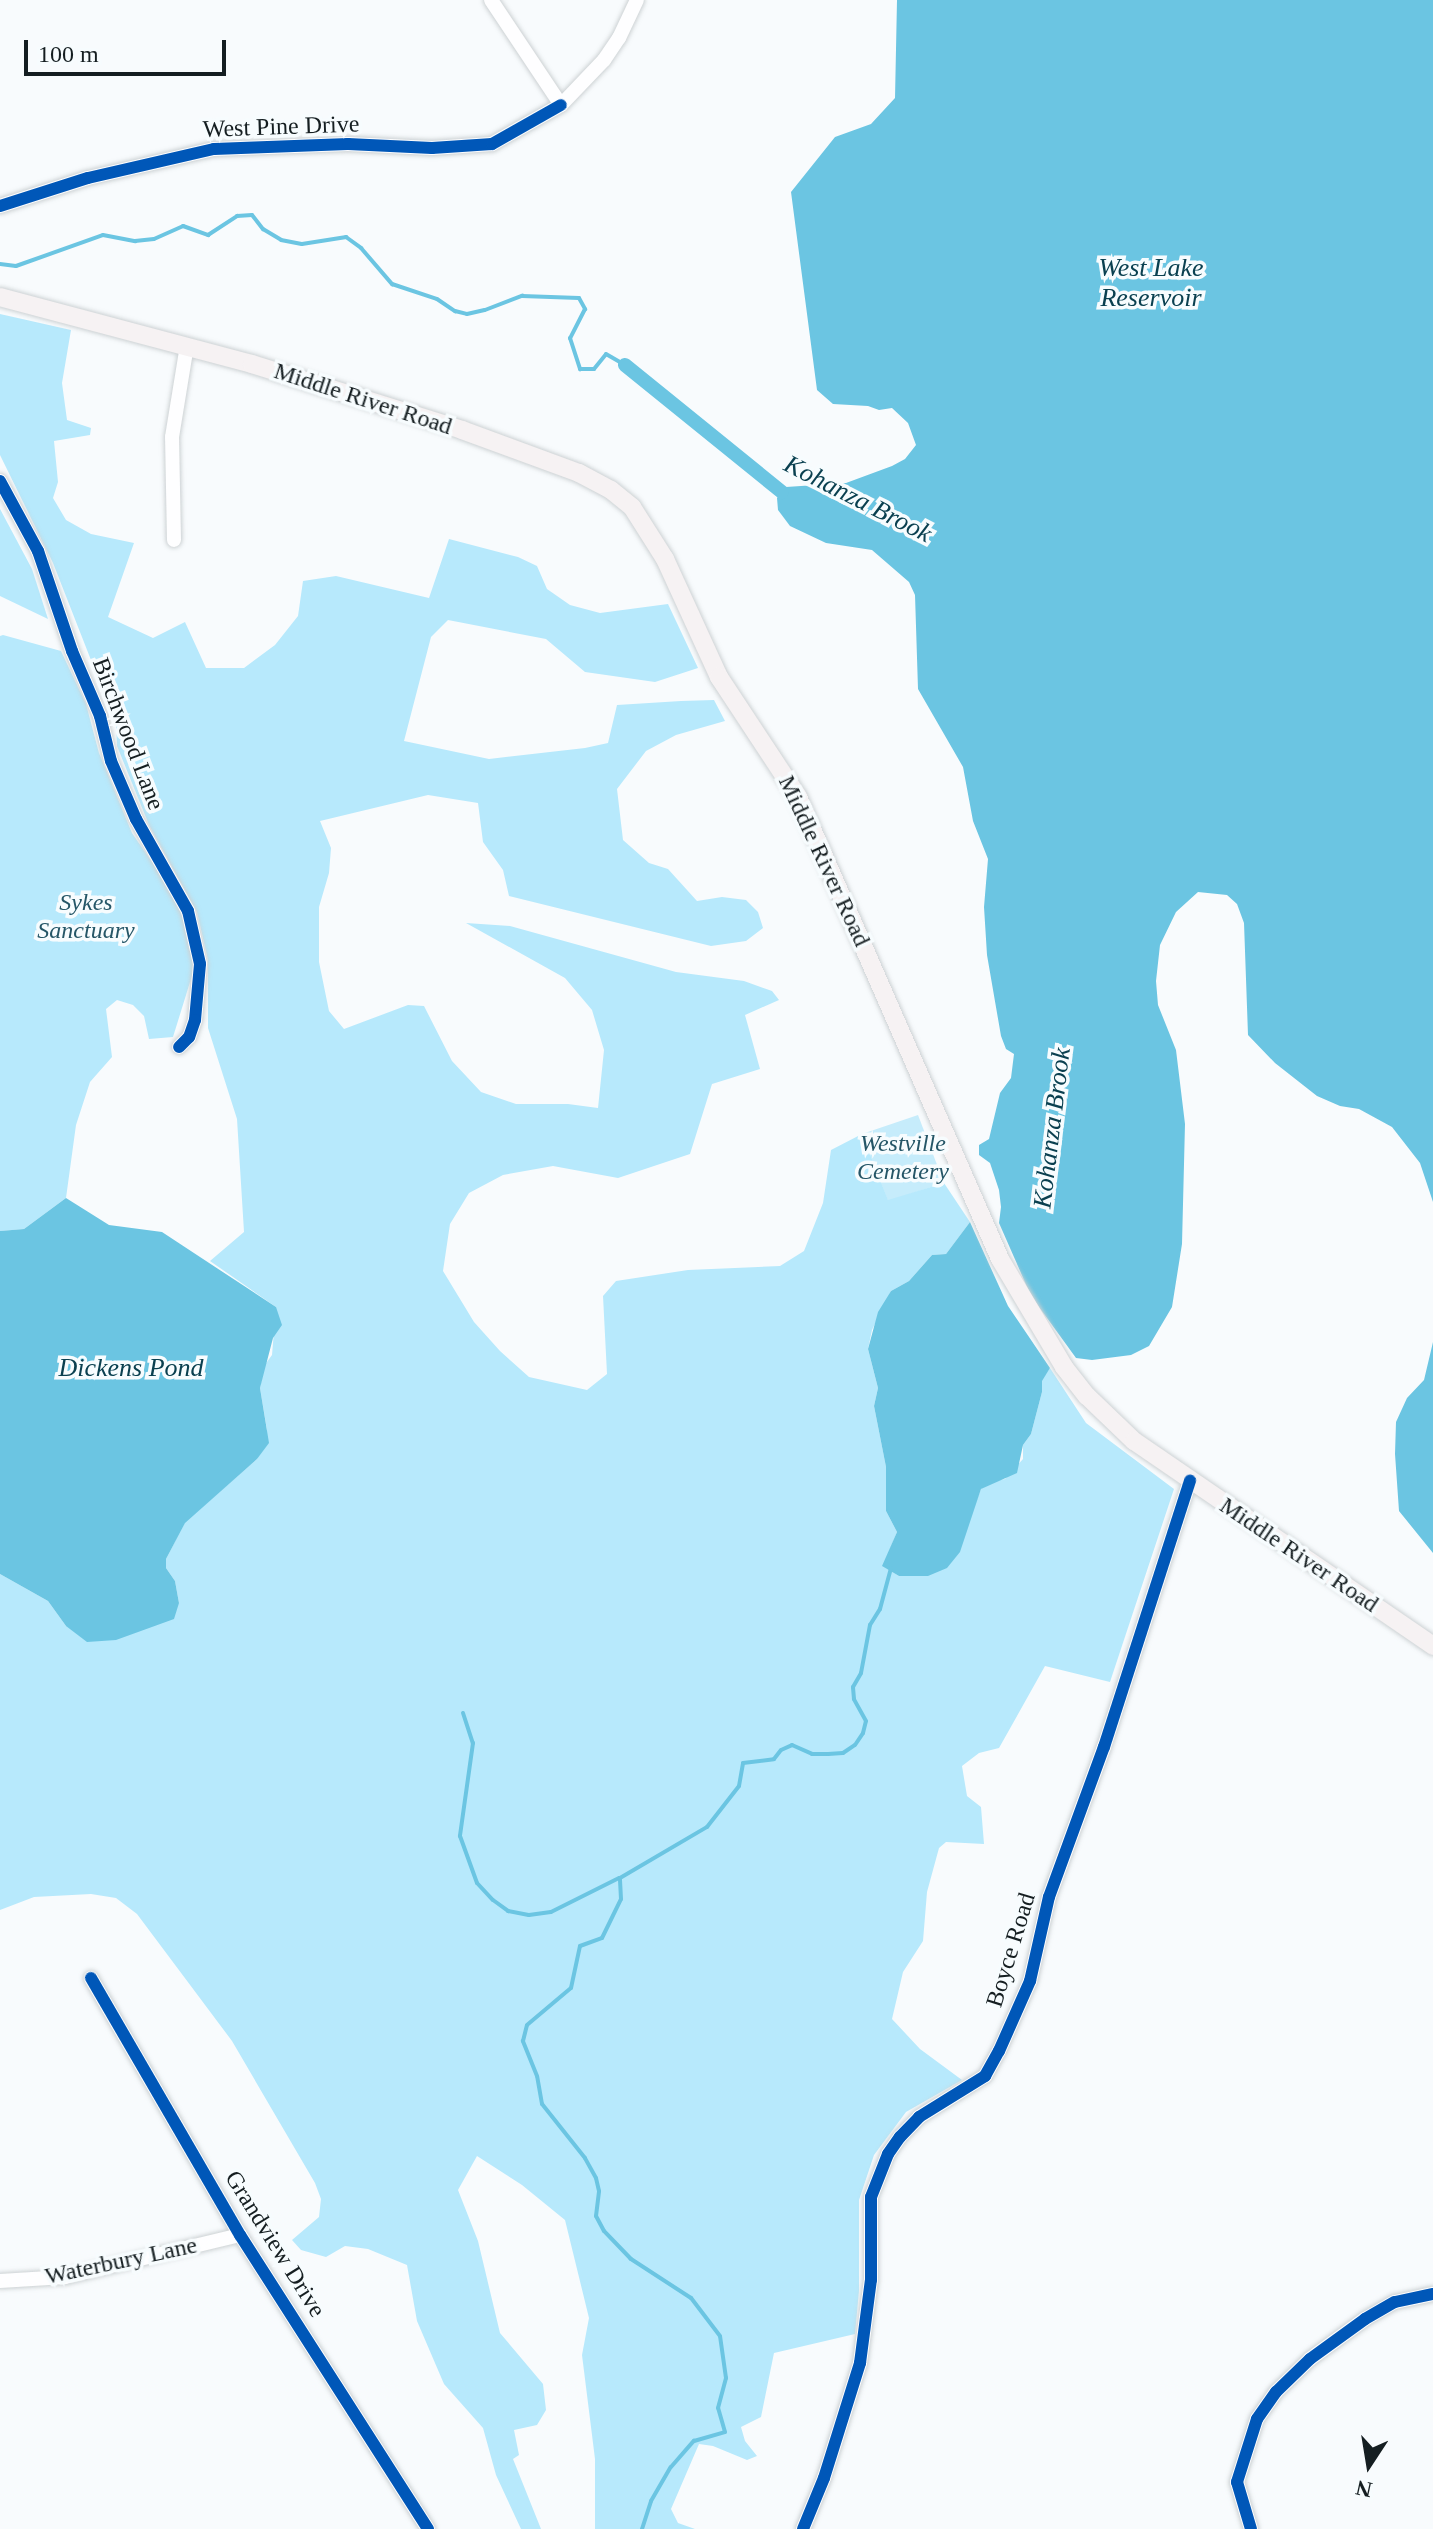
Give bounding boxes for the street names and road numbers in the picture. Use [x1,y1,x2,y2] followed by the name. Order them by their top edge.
[202,110,360,144] street label: West Pine Drive
[270,357,456,441] street label: Middle River Road
[86,654,170,814] street label: Birchwood Lane
[772,771,876,951] street label: Middle River Road
[1214,1491,1384,1619] street label: Middle River Road
[980,1889,1042,2011] street label: Boyce Road
[218,2165,332,2323] street label: Grandview Drive
[42,2231,200,2291] street label: Waterbury Lane

